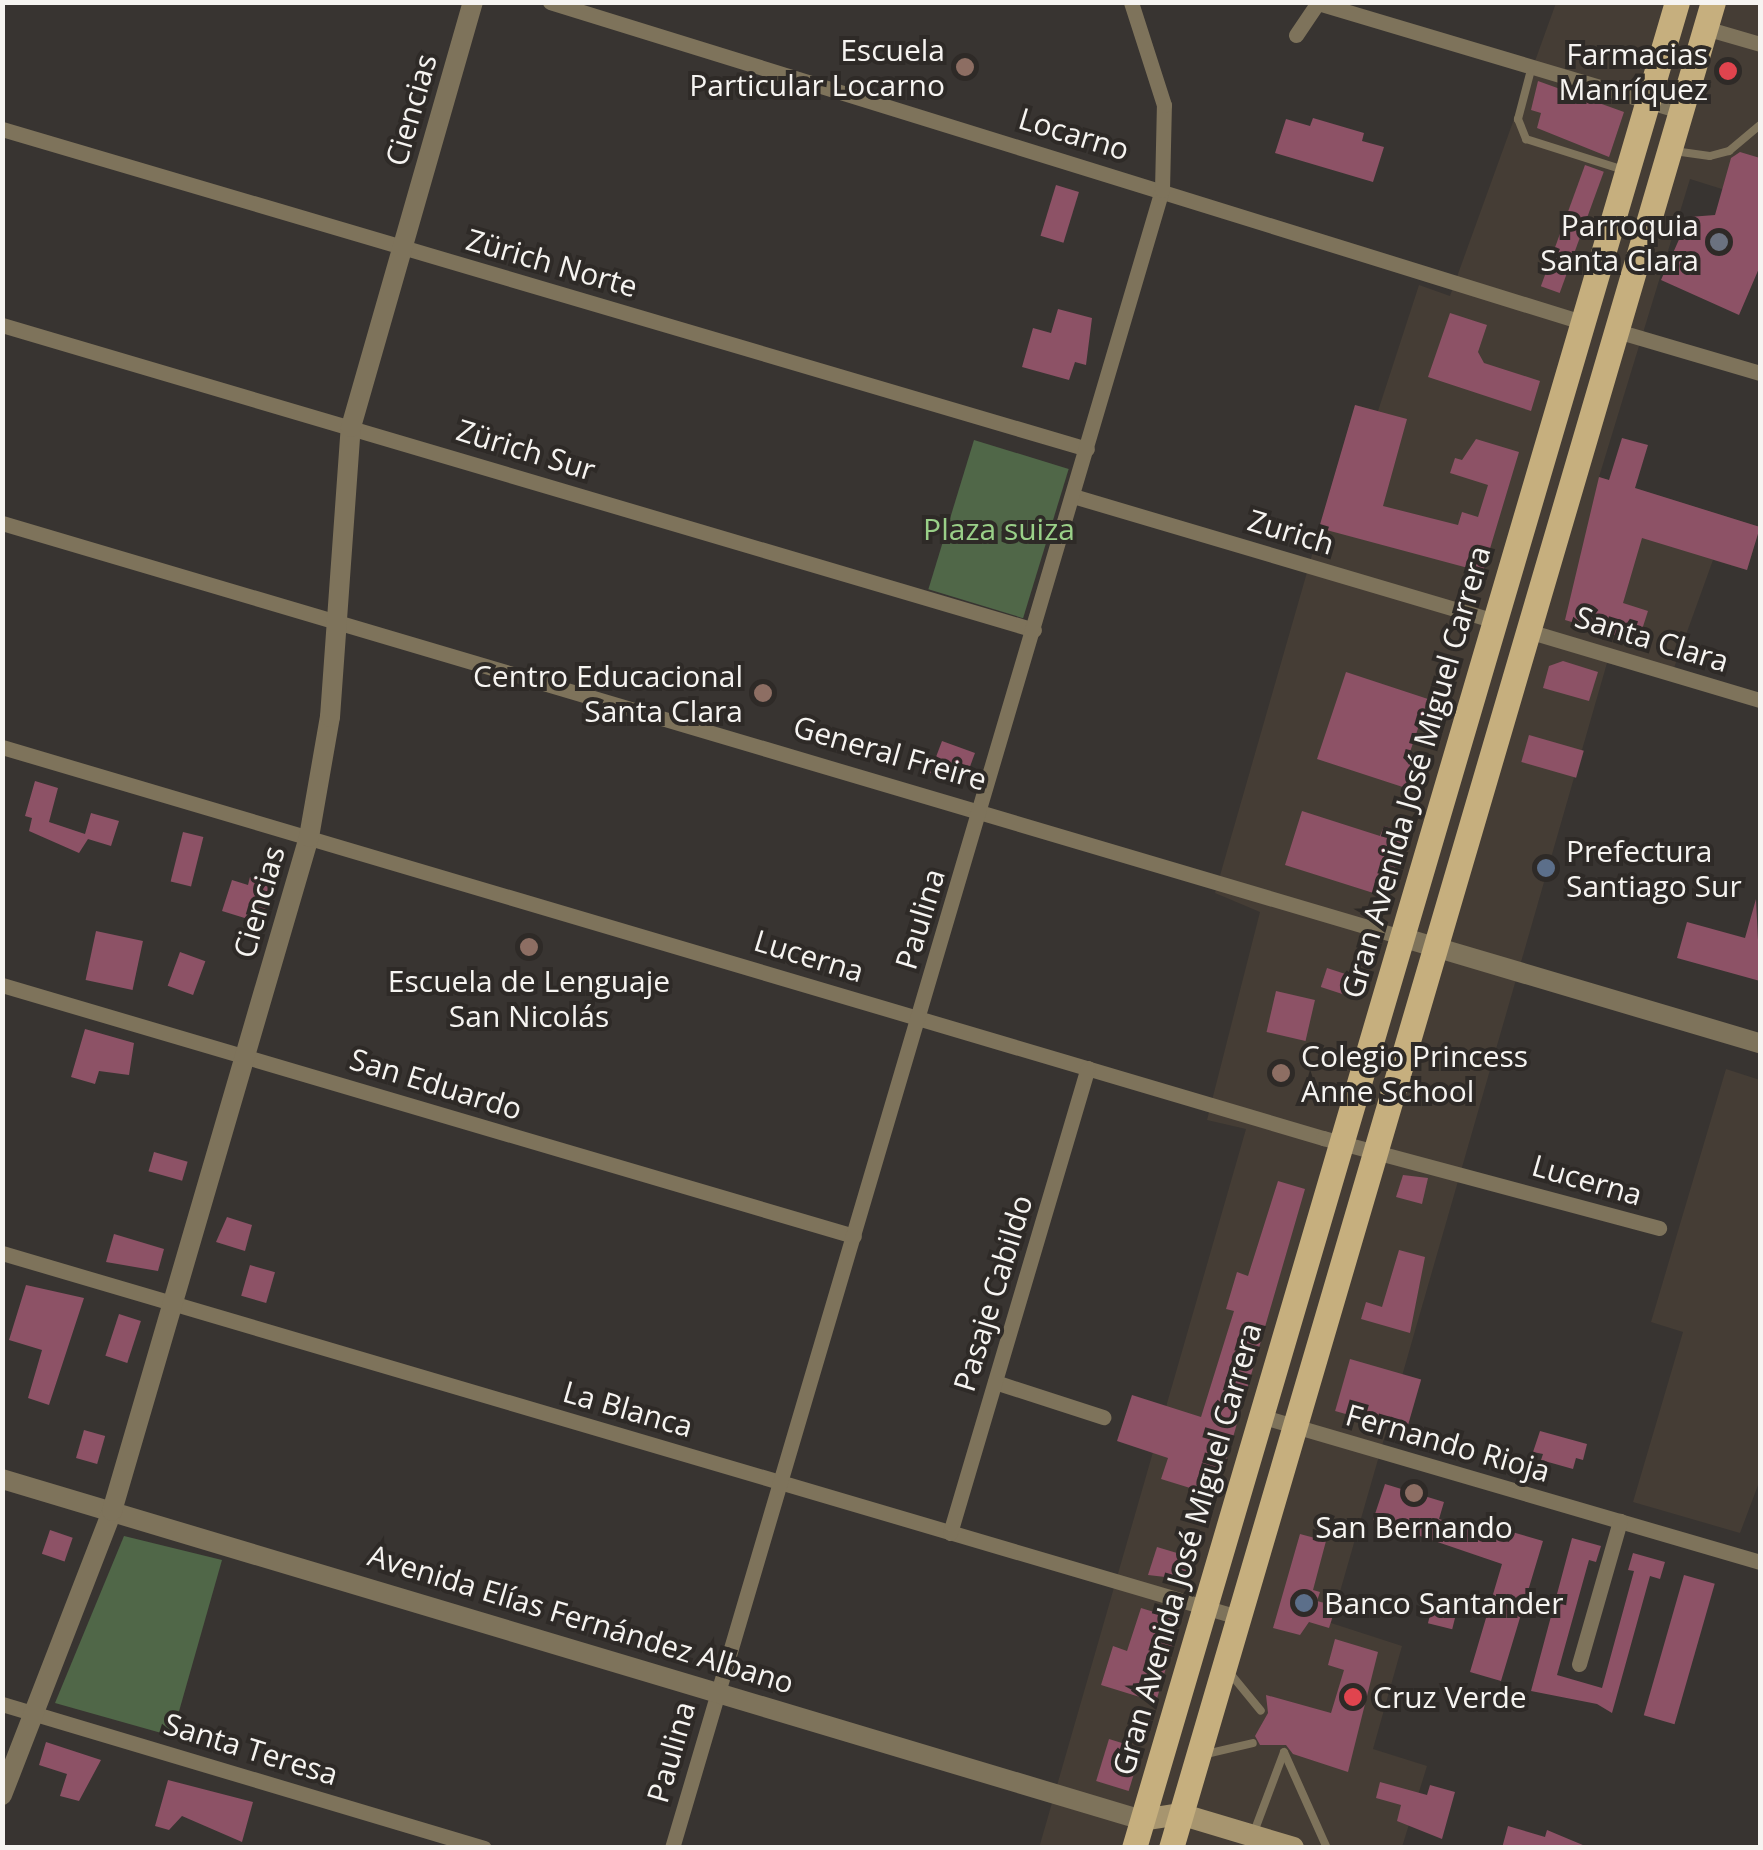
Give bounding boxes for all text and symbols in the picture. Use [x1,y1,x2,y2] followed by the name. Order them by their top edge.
[689,32,945,102] place label: Escuela Particular Locarno
[1558,36,1708,106] place label: Farmacias Manríquez
[378,50,444,170] street label: Ciencias
[954,56,976,78] marker: Escuela Particular Locarno
[1717,60,1739,82] marker: Farmacias Manríquez
[1014,100,1134,168] street label: Locarno
[1540,207,1699,278] place label: Parroquia Santa Clara
[462,221,642,305] street label: Zürich Norte
[1708,231,1730,253] marker: Parroquia Santa Clara
[452,412,600,488] street label: Zürich Sur
[1244,502,1338,562] street label: Zurich
[923,511,1075,547] park label: Plaza suiza
[1334,542,1498,1002] street label: Gran Avenida José Miguel Carrera
[1571,599,1733,679] street label: Santa Clara
[473,658,743,728] place label: Centro Educacional Santa Clara
[752,682,774,704] marker: Centro Educacional Santa Clara
[789,708,991,798] street label: General Freire
[1566,833,1742,904] place label: Prefectura Santiago Sur
[226,842,292,962] street label: Ciencias
[1535,857,1557,879] marker: Prefectura Santiago Sur
[888,864,952,974] street label: Paulina
[750,922,868,990] street label: Lucerna
[518,936,540,958] marker: Escuela de Lenguaje San Nicolás
[388,963,670,1034] place label: Escuela de Lenguaje San Nicolás
[1301,1038,1528,1108] place label: Colegio Princess Anne School
[346,1041,526,1127] street label: San Eduardo
[1270,1062,1292,1084] marker: Colegio Princess Anne School
[1528,1147,1646,1213] street label: Lucerna
[946,1190,1040,1396] street label: Pasaje Cabildo
[1105,1319,1269,1779] street label: Gran Avenida José Miguel Carrera
[559,1373,697,1445] street label: La Blanca
[1342,1397,1554,1489] street label: Fernando Rioja
[1403,1482,1425,1504] marker: San Bernando
[1315,1509,1513,1545] place label: San Bernando
[364,1537,798,1701] street label: Avenida Elías Fernández Albano
[1324,1585,1563,1621] place label: Banco Santander
[1293,1592,1315,1614] marker: Banco Santander
[1373,1679,1527,1715] place label: Cruz Verde
[1342,1686,1364,1708] marker: Cruz Verde
[639,1697,703,1807] street label: Paulina
[160,1705,342,1793] street label: Santa Teresa

